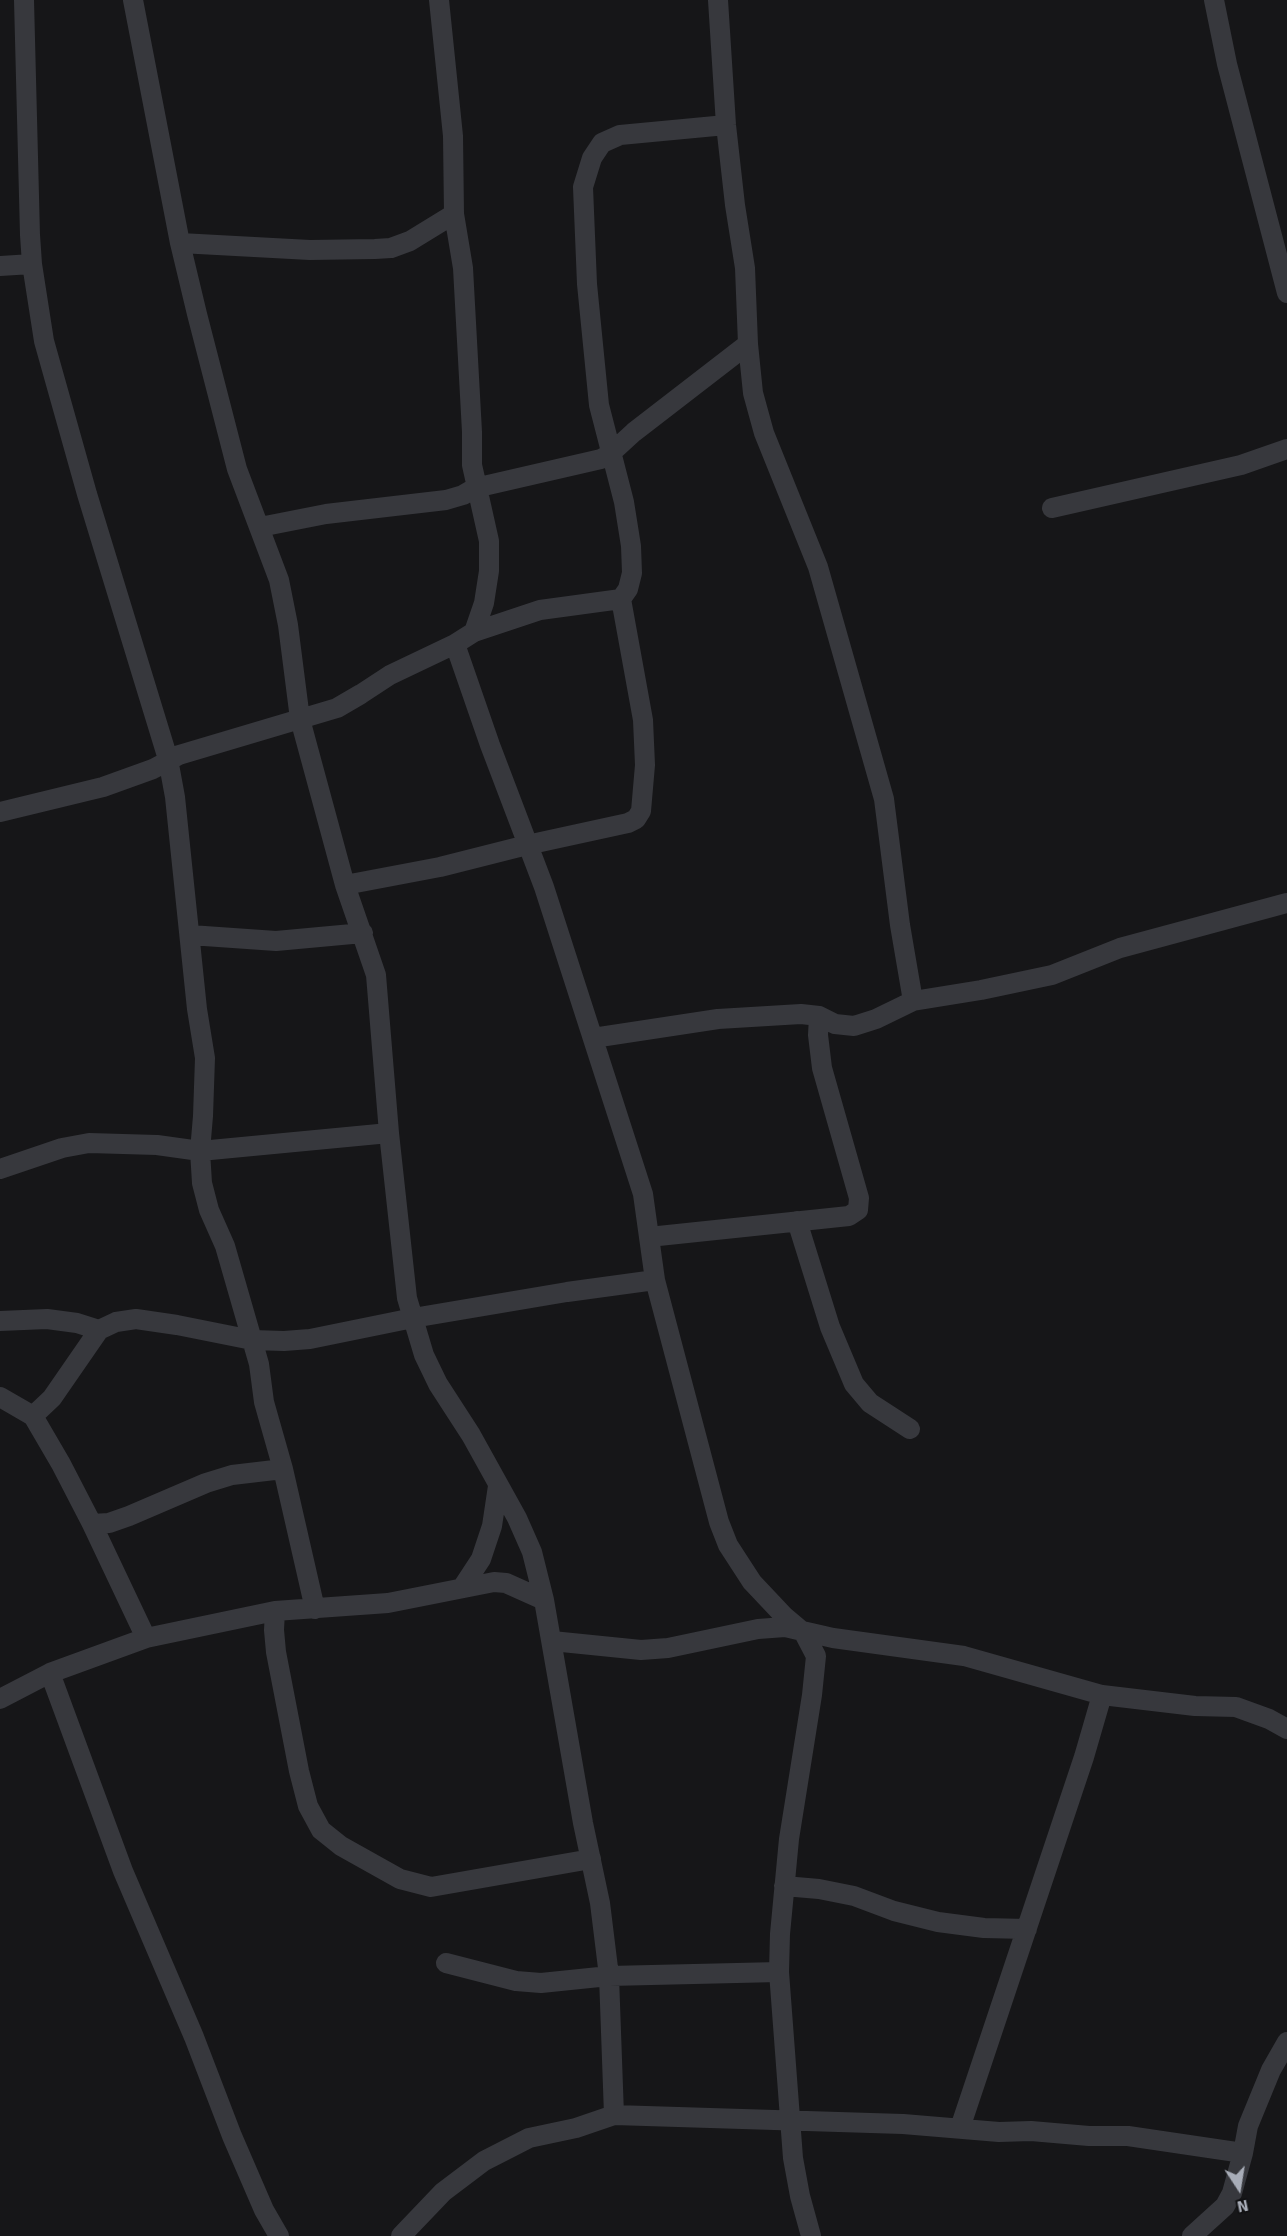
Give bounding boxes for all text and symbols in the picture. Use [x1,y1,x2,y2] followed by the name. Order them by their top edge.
[1209,2158,1269,2218] north arrow
[1235,2195,1250,2217] text: N

